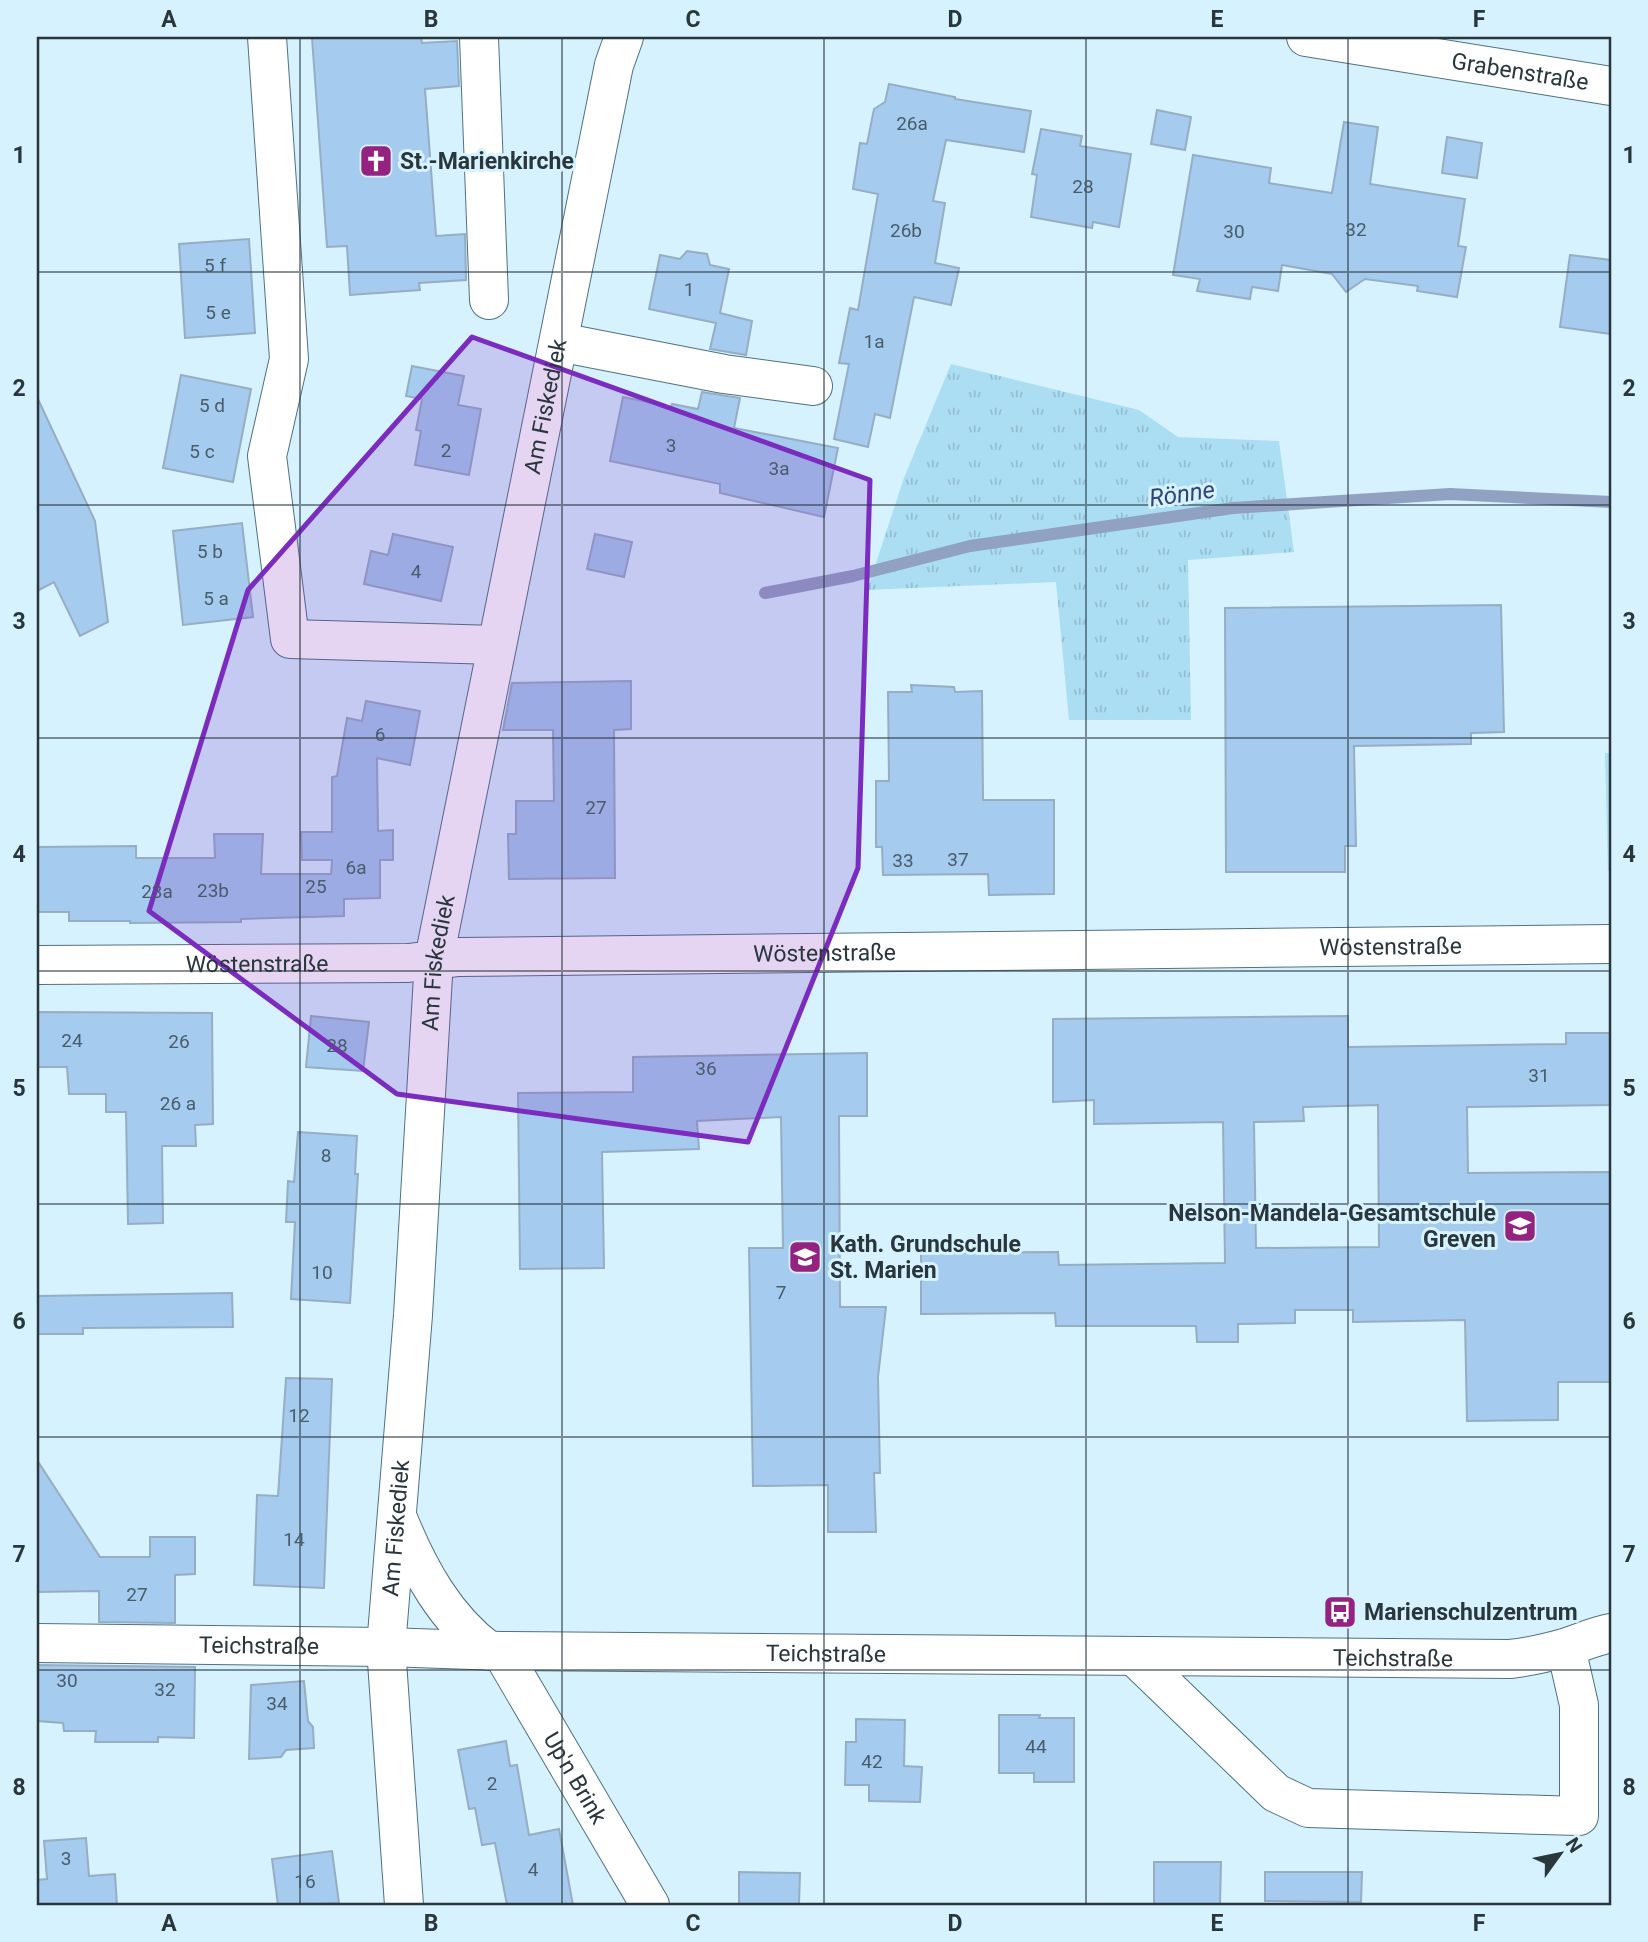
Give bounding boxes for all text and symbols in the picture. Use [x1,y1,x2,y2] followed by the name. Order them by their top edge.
[161,6,177,33] text: A
[424,6,438,33] text: B
[685,6,701,33] text: C
[948,6,962,33] text: D
[1211,6,1224,33] text: E
[1473,6,1486,33] text: F
[1450,48,1591,96] street label: Grabenstraße
[896,112,928,135] house number: 26a
[12,142,26,169] text: 1
[357,142,395,180] church icon: St.-Marienkirche
[1622,142,1636,169] text: 1
[400,148,574,175] place label: St.-Marienkirche
[1072,175,1094,198] house number: 28
[1345,218,1367,241] house number: 32
[890,219,922,242] house number: 26b
[1223,220,1245,243] house number: 30
[204,254,226,277] house number: 5 f
[684,278,694,301] house number: 1
[205,301,231,324] house number: 5 e
[863,330,885,353] house number: 1a
[519,336,573,476] street label: Am Fiskediek
[12,375,26,402] text: 2
[1622,375,1636,402] text: 2
[199,394,225,417] house number: 5 d
[666,434,676,457] house number: 3
[441,439,451,462] house number: 2
[189,440,215,463] house number: 5 c
[768,457,790,480] house number: 3a
[1148,476,1216,512] water label: Rönne
[197,540,223,563] house number: 5 b
[411,560,422,583] house number: 4
[203,587,229,610] house number: 5 a
[12,608,26,635] text: 3
[1622,608,1636,635] text: 3
[375,723,385,746] house number: 6
[585,796,607,819] house number: 27
[12,841,26,868] text: 4
[1622,841,1636,868] text: 4
[947,848,969,871] house number: 37
[892,849,914,872] house number: 33
[345,856,367,879] house number: 6a
[305,875,327,898] house number: 25
[197,879,229,902] house number: 23b
[141,880,173,903] house number: 23a
[417,892,461,1032] street label: Am Fiskediek
[1319,933,1462,961] street label: Wöstenstraße
[753,939,896,968] street label: Wöstenstraße
[186,950,328,978] street label: Wöstenstraße
[61,1029,83,1052] house number: 24
[168,1030,190,1053] house number: 26
[326,1034,348,1057] house number: 28
[695,1057,717,1080] house number: 36
[1528,1064,1550,1087] house number: 31
[12,1075,26,1102] text: 5
[1622,1075,1636,1102] text: 5
[160,1092,196,1115] house number: 26 a
[321,1144,331,1167] house number: 8
[1168,1200,1496,1253] place label: Nelson-Mandela-Gesamtschule Greven
[1501,1207,1539,1245] school or university icon: Nelson-Mandela-Gesamtschule Greven
[830,1231,1021,1284] place label: Kath. Grundschule St. Marien
[786,1238,824,1276] school or university icon: Kath. Grundschule St. Marien
[311,1261,333,1284] house number: 10
[776,1281,786,1304] house number: 7
[12,1308,26,1335] text: 6
[1622,1308,1636,1335] text: 6
[288,1404,310,1427] house number: 12
[377,1458,415,1598] street label: Am Fiskediek
[283,1528,305,1551] house number: 14
[12,1541,26,1568] text: 7
[1622,1541,1636,1568] text: 7
[126,1583,148,1606] house number: 27
[1321,1593,1359,1631] bus stop icon: Marienschulzentrum
[1364,1599,1578,1626] place label: Marienschulzentrum
[199,1632,319,1660] street label: Teichstraße
[766,1640,886,1668] street label: Teichstraße
[1333,1645,1453,1673] street label: Teichstraße
[56,1669,78,1692] house number: 30
[154,1678,176,1701] house number: 32
[266,1692,288,1715] house number: 34
[538,1727,613,1829] street label: Up'n Brink
[1025,1735,1047,1758] house number: 44
[861,1750,883,1773] house number: 42
[487,1772,497,1795] house number: 2
[12,1774,26,1801] text: 8
[1622,1774,1636,1801] text: 8
[1526,1820,1596,1890] north arrow
[1561,1833,1587,1857] text: N
[61,1847,71,1870] house number: 3
[528,1858,539,1881] house number: 4
[294,1870,316,1893] house number: 16
[161,1910,177,1937] text: A
[424,1910,438,1937] text: B
[685,1910,701,1937] text: C
[948,1910,962,1937] text: D
[1211,1910,1224,1937] text: E
[1473,1910,1486,1937] text: F

